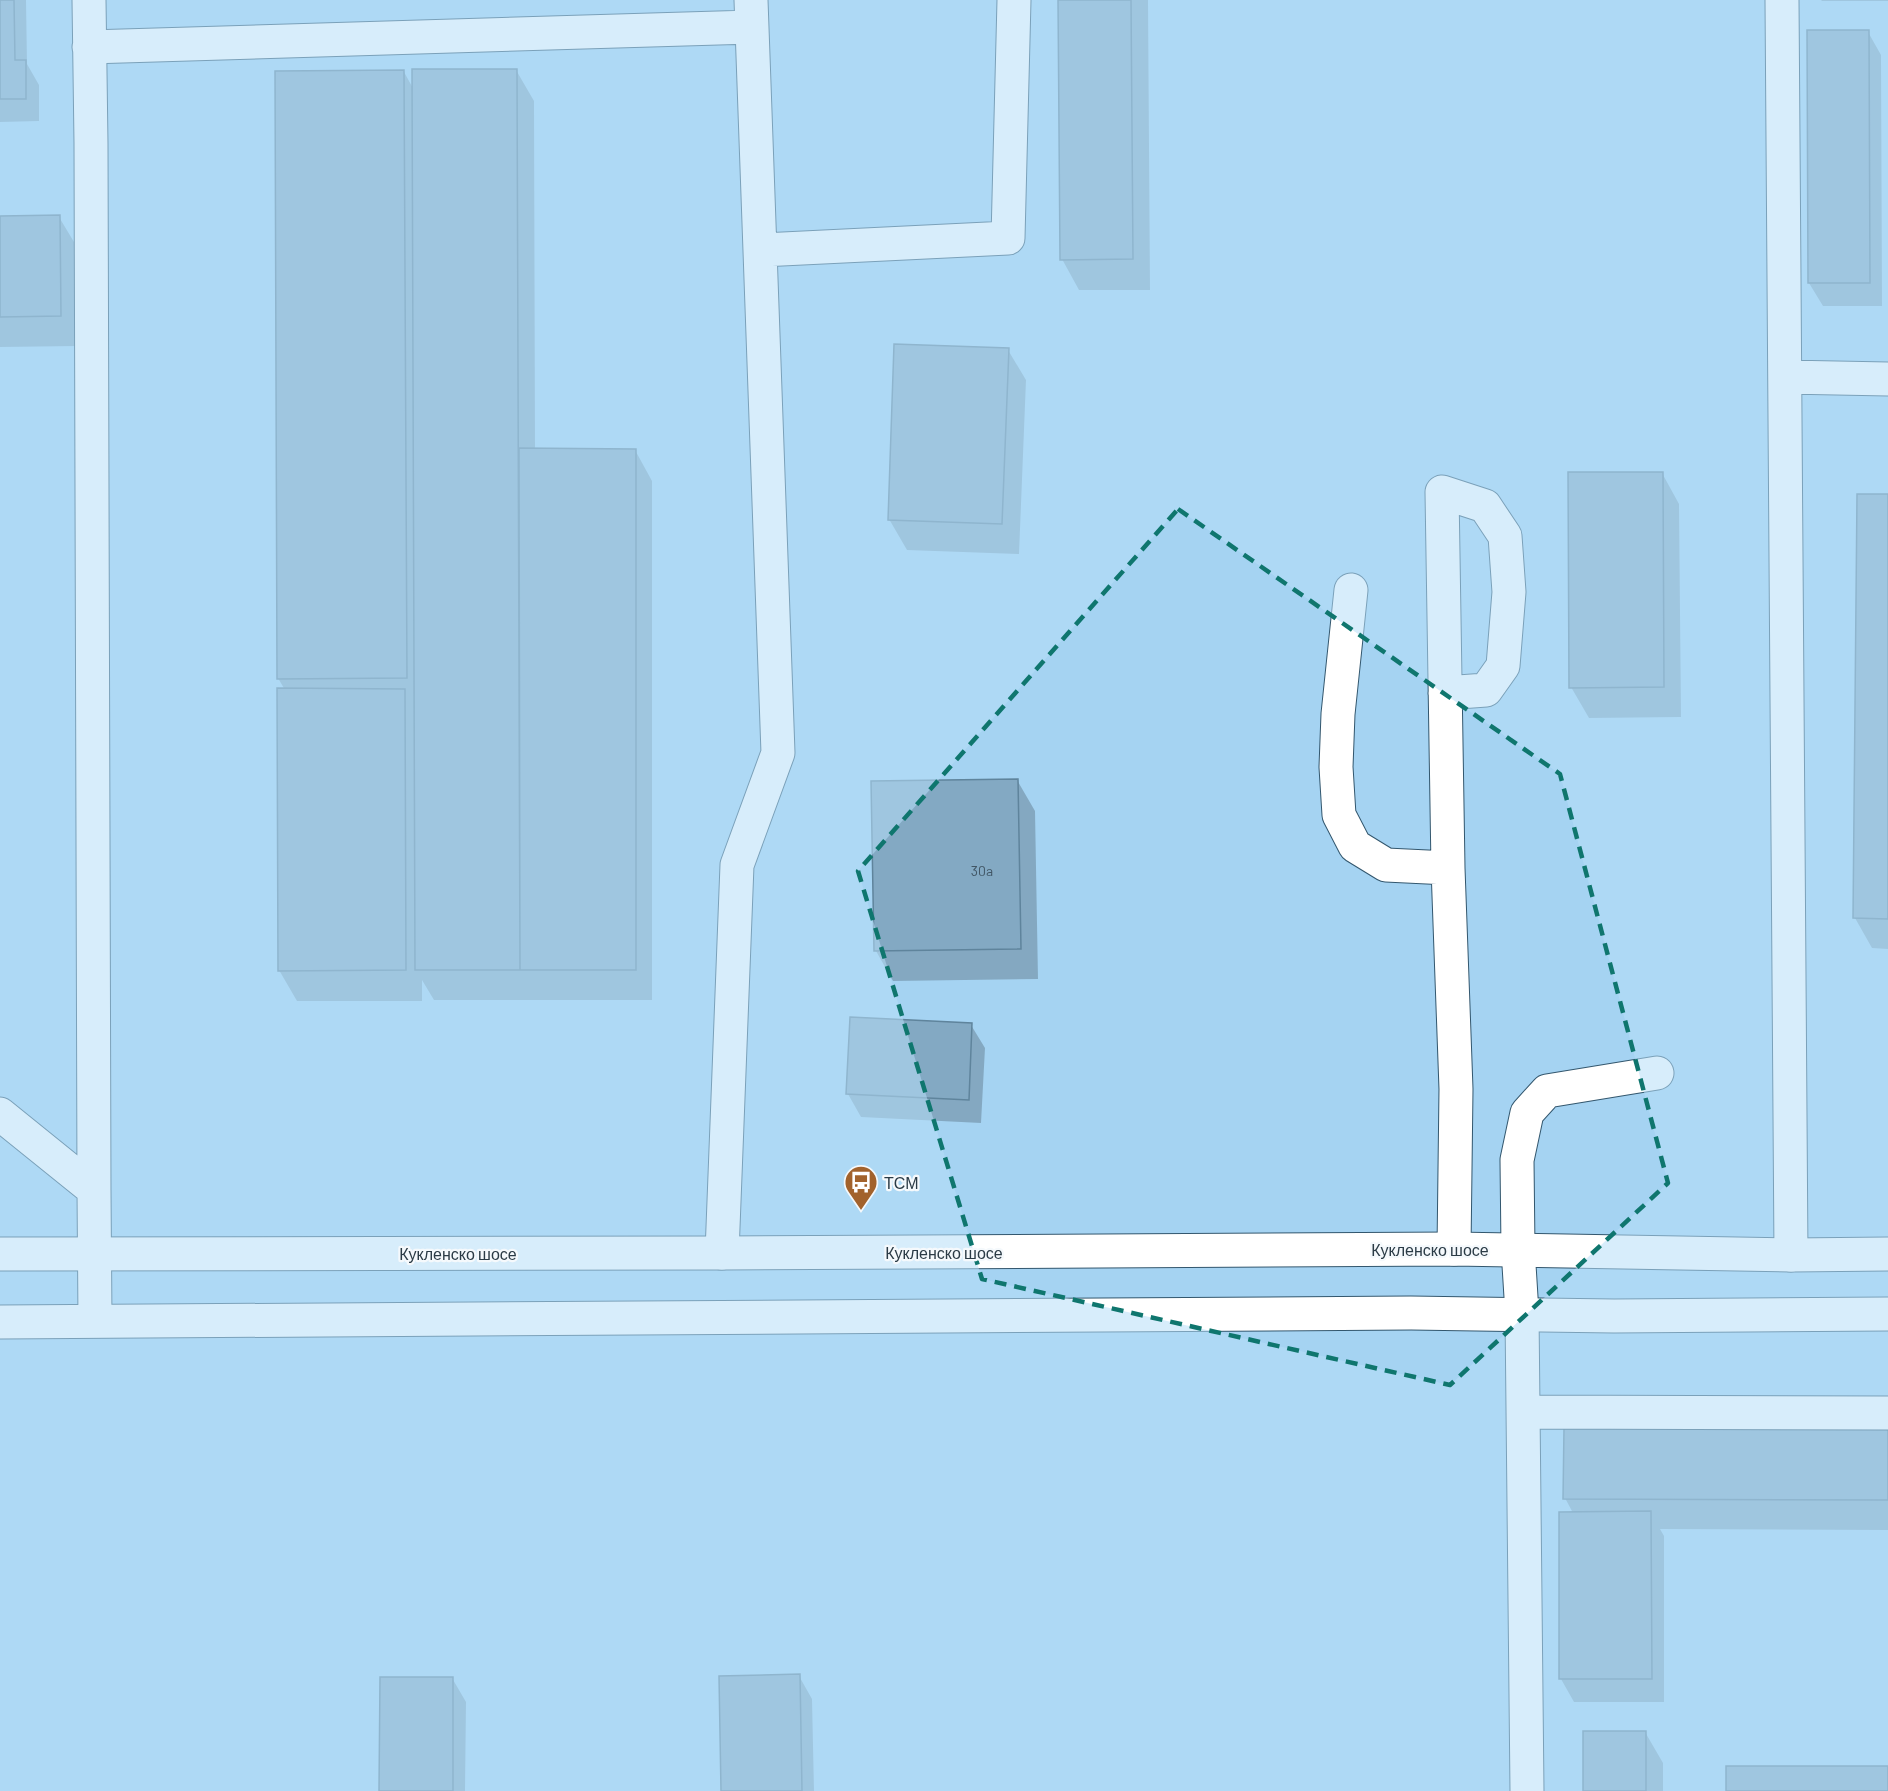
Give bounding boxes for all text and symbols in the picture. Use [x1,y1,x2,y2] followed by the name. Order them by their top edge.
[971,862,993,879] house number: 30a
[843,1164,879,1211] bus stop icon: ТСМ
[884,1173,918,1192] place label: ТСМ
[1371,1240,1489,1259] street label: Кукленско шосе
[885,1243,1003,1262] street label: Кукленско шосе
[399,1244,517,1263] street label: Кукленско шосе

